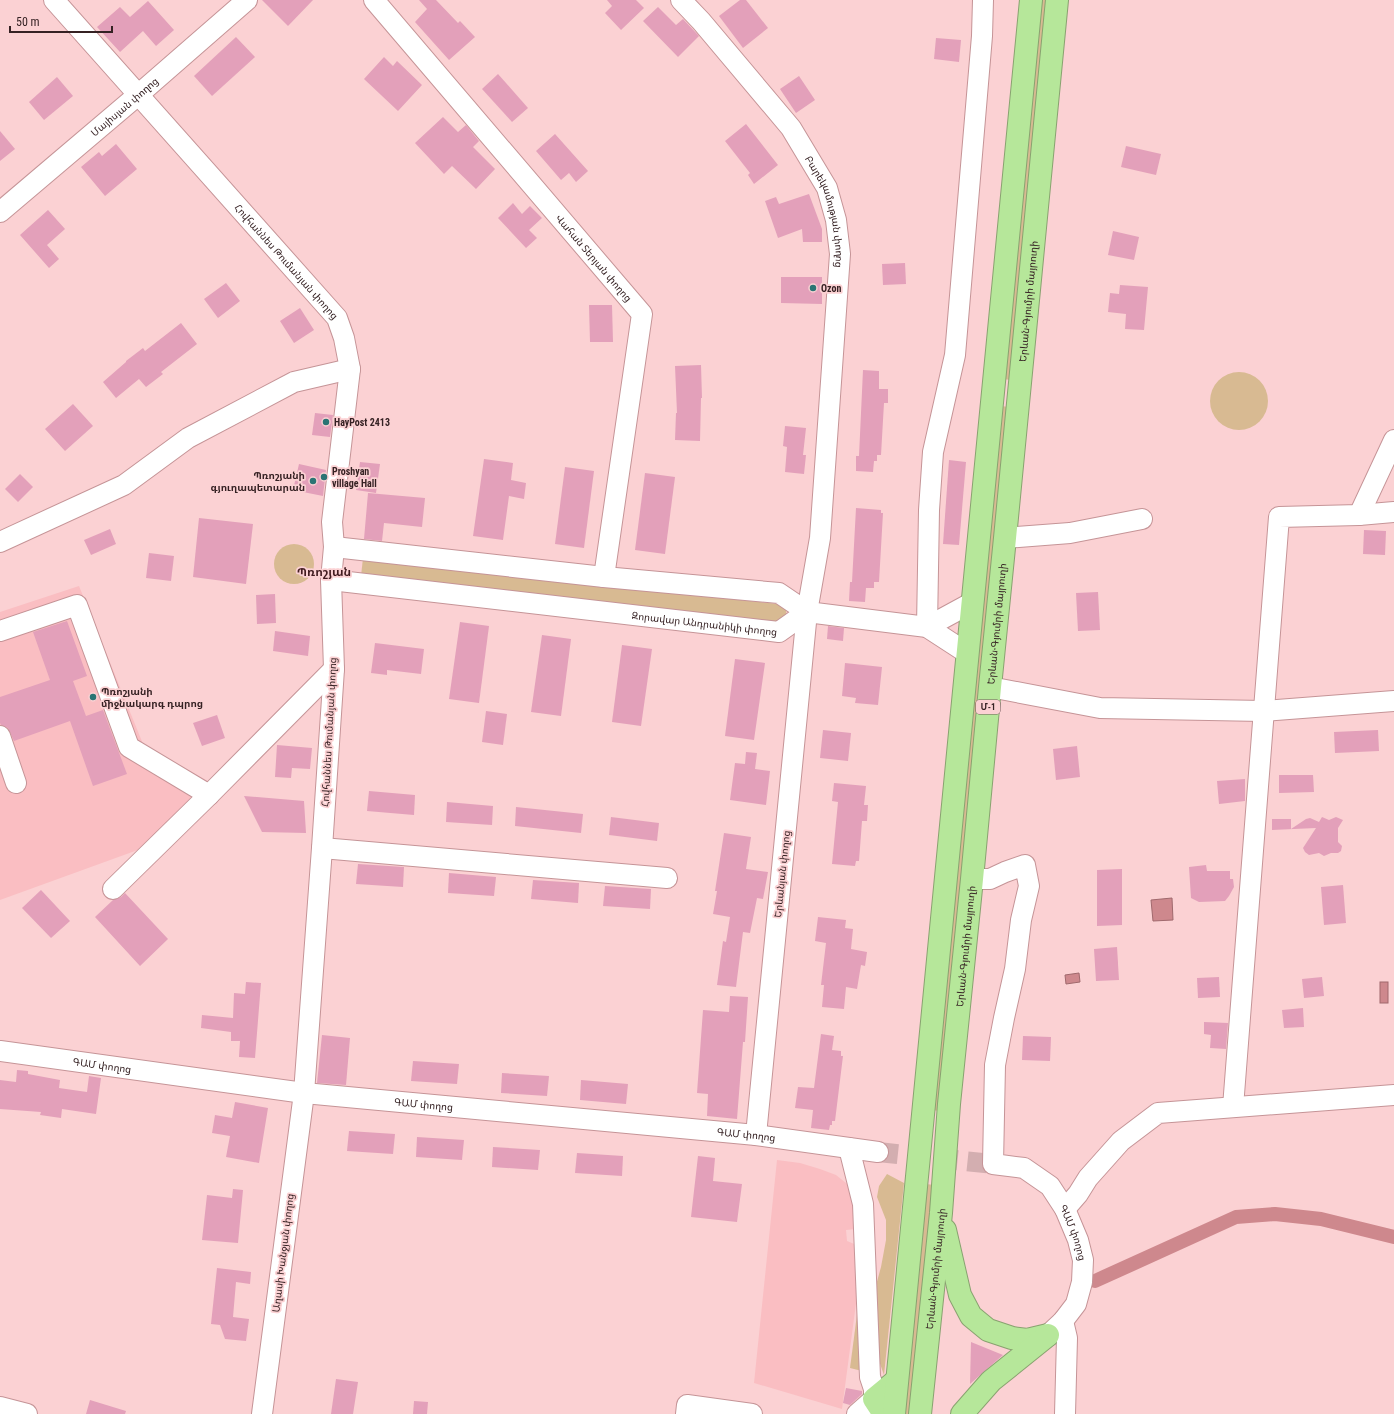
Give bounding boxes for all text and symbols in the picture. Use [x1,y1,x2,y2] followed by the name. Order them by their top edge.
[10,8,112,34] scale bar
[16,15,40,29] text: 50 m
[88,75,160,138] street label: Մայիսյան փողոց
[803,153,846,268] street label: Բարեկամության փողոց
[233,202,341,321] street label: Հովհաննես Թումանյան փողոց
[554,212,634,304] street label: Վահան Տերյան փողոց
[1017,240,1039,362] street label: Երևան-Գյումրի մայրուղի
[808,283,818,293] marker: Ozon
[821,283,841,294] place label: Ozon
[321,417,331,427] marker: HayPost 2413
[334,417,390,428] place label: HayPost 2413
[332,466,377,489] place label: Proshyan village Hall
[211,470,305,493] place label: Պռոշյանի գյուղապետարան
[319,472,329,482] marker: Proshyan village Hall
[308,476,318,486] marker: Պռոշյանի գյուղապետարան
[985,563,1008,685] street label: Երևան-Գյումրի մայրուղի
[297,565,351,579] district label: Պռոշյան
[631,609,778,637] street label: Զորավար Անդրանիկի փողոց
[320,657,338,807] street label: Հովհաննես Թումանյան փողոց
[101,686,203,709] place label: Պռոշյանի միջնակարգ դպրոց
[88,692,98,702] marker: Պռոշյանի միջնակարգ դպրոց
[976,700,1000,714] road number: Մ-1
[772,830,792,918] street label: Երևանյան փողոց
[953,885,977,1007] street label: Երևան-Գյումրի մայրուղի
[72,1056,132,1075] street label: ԳԱՄ փողոց
[394,1096,454,1112] street label: ԳԱՄ փողոց
[716,1126,776,1143] street label: ԳԱՄ փողոց
[270,1193,296,1313] street label: Աղասի Խանջյան փողոց
[1058,1202,1088,1262] street label: ԳԱՄ փողոց
[923,1208,947,1330] street label: Երևան-Գյումրի մայրուղի

